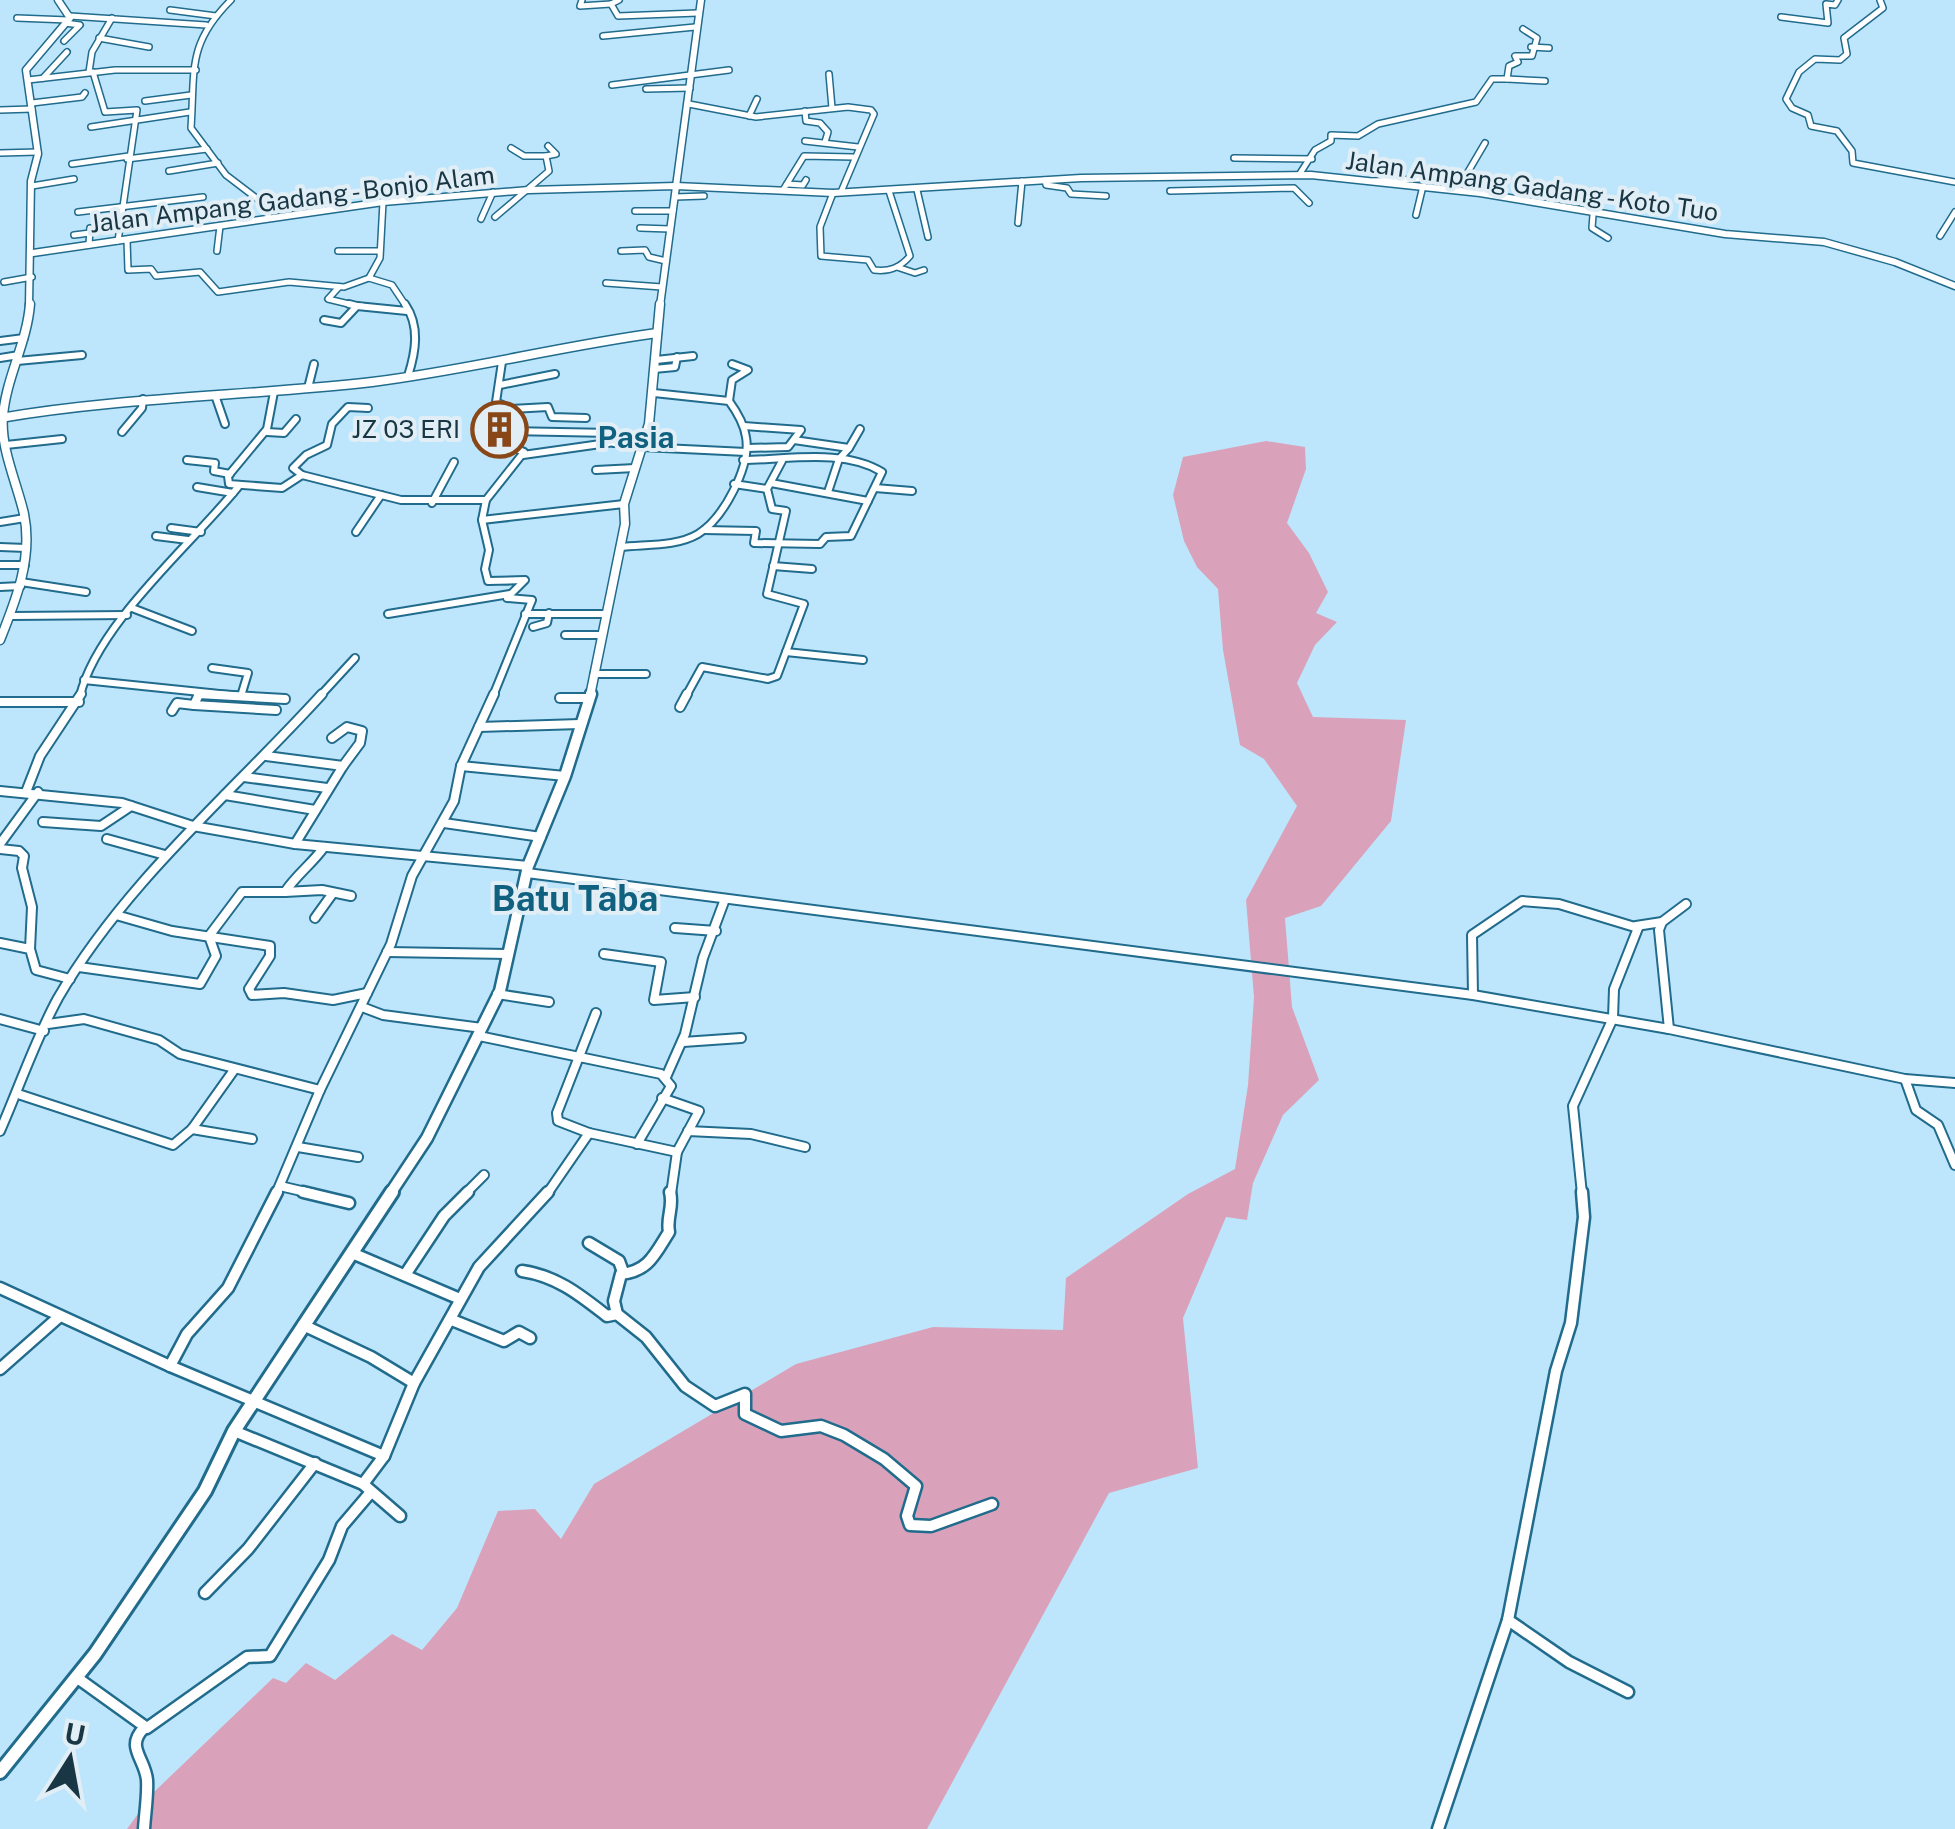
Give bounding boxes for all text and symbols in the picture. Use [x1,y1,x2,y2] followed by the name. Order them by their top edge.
[1344,145,1720,227] street label: Jalan Ampang Gadang - Koto Tuo
[88,159,496,239] street label: Jalan Ampang Gadang - Bonjo Alam
[469,399,529,459] building icon: JZ 03 ERI
[351,414,460,444] place label: JZ 03 ERI
[598,419,674,455] district label: Pasia
[492,878,658,919] district label: Batu Taba
[20,1709,120,1809] north arrow
[62,1716,88,1752] text: U

